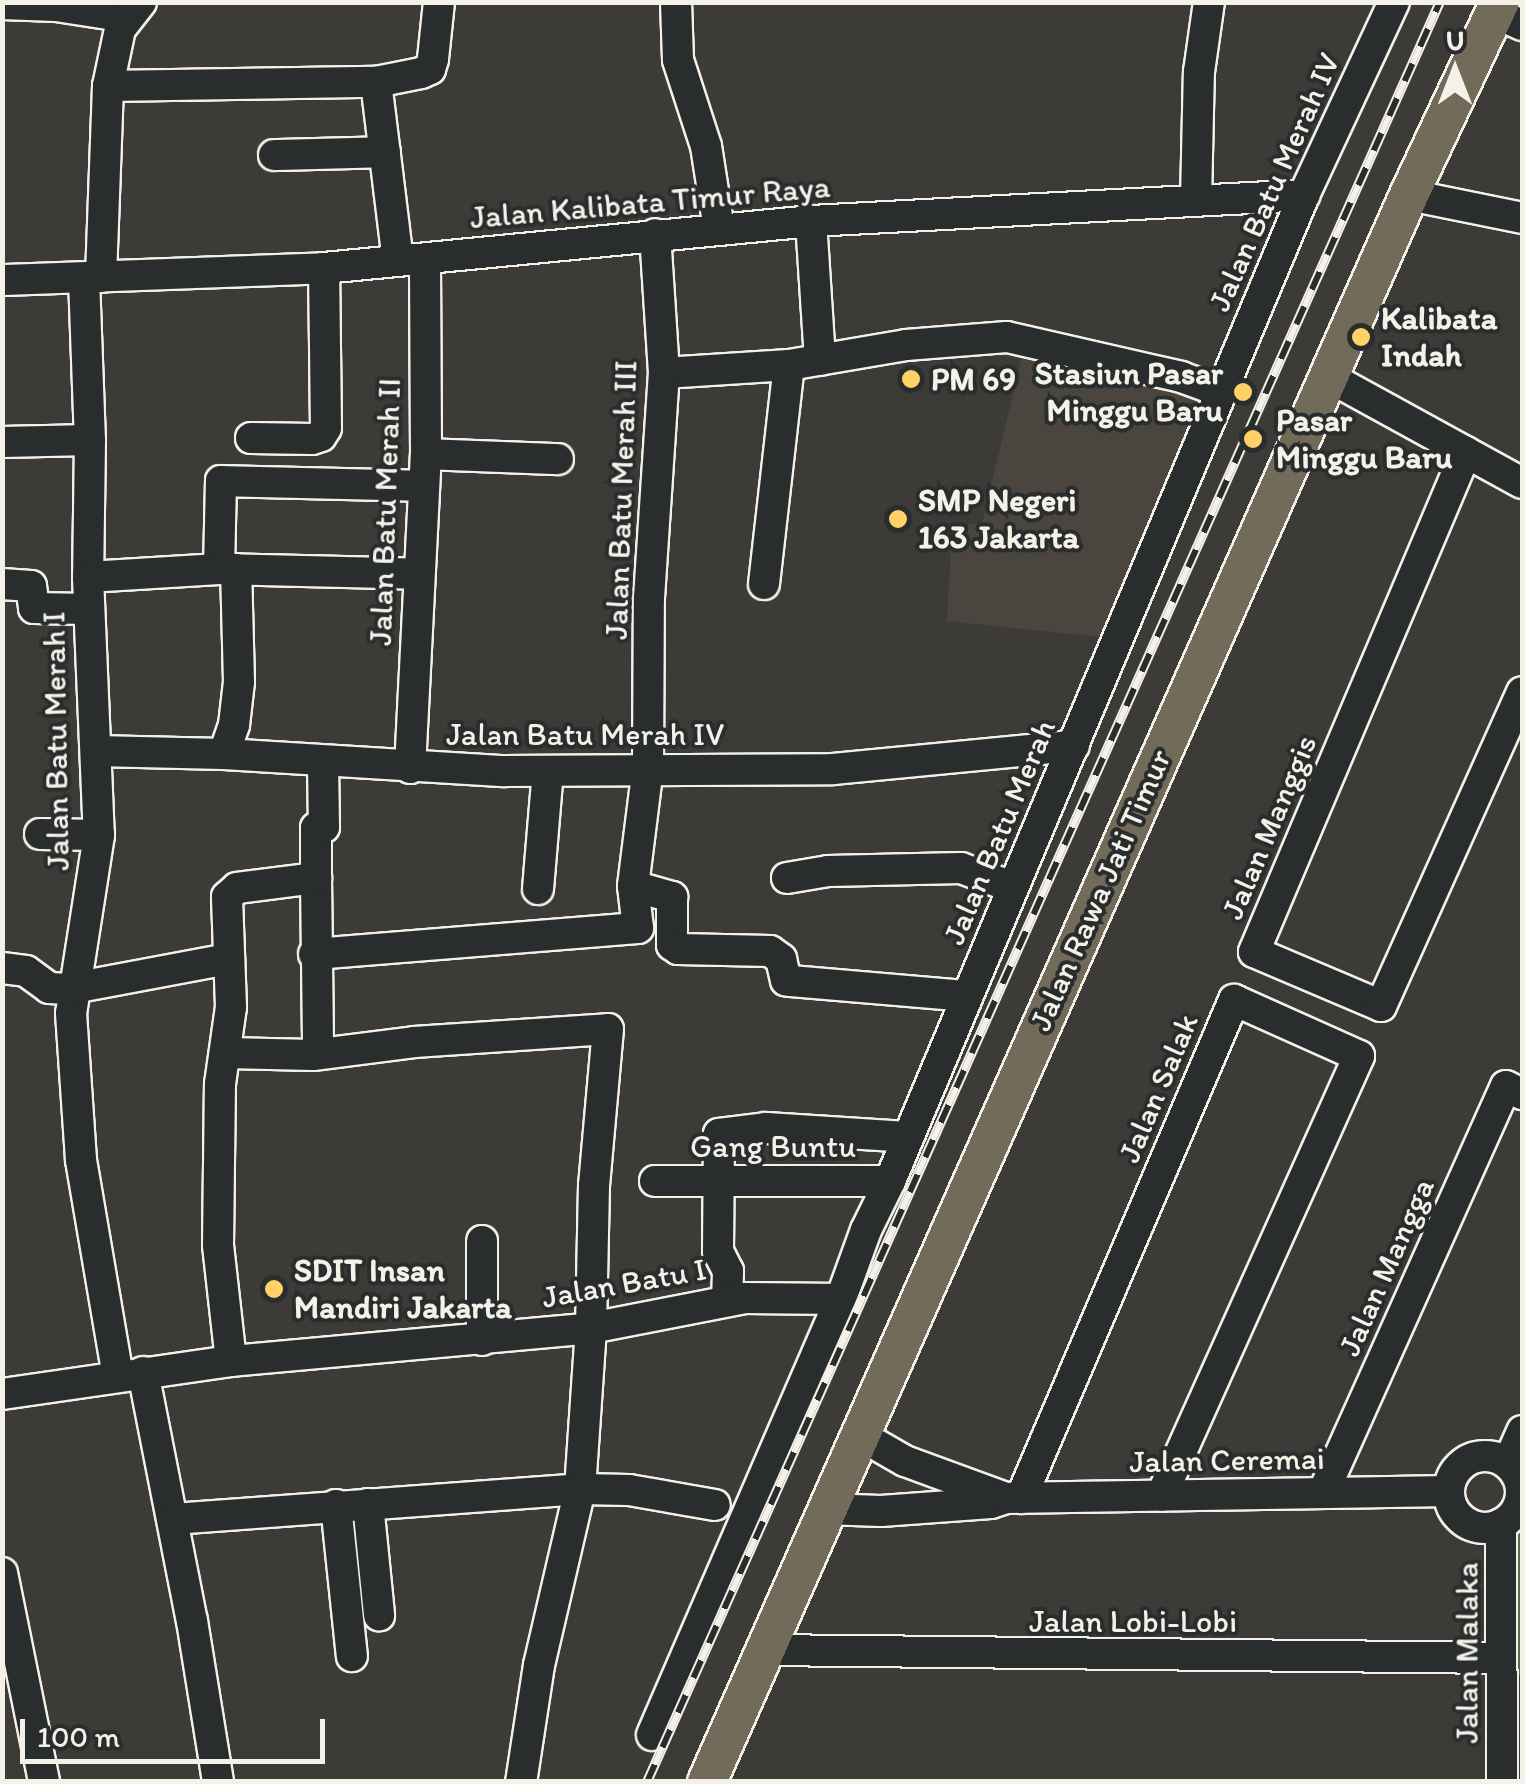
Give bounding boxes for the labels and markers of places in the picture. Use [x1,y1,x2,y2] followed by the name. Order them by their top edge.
[1381,300,1497,375] place label: Kalibata Indah
[1350,326,1372,348] marker: Kalibata Indah
[1035,355,1223,430] place label: Stasiun Pasar Minggu Baru
[931,360,1016,398] place label: PM 69
[900,368,922,390] marker: PM 69
[1232,381,1254,403] marker: Stasiun Pasar Minggu Baru
[1276,402,1452,477] place label: Pasar Minggu Baru
[1240,426,1266,452] marker: Pasar Minggu Baru
[918,482,1079,557] place label: SMP Negeri 163 Jakarta
[887,508,909,530] marker: SMP Negeri 163 Jakarta
[294,1252,512,1327] place label: SDIT Insan Mandiri Jakarta
[263,1278,285,1300] marker: SDIT Insan Mandiri Jakarta

